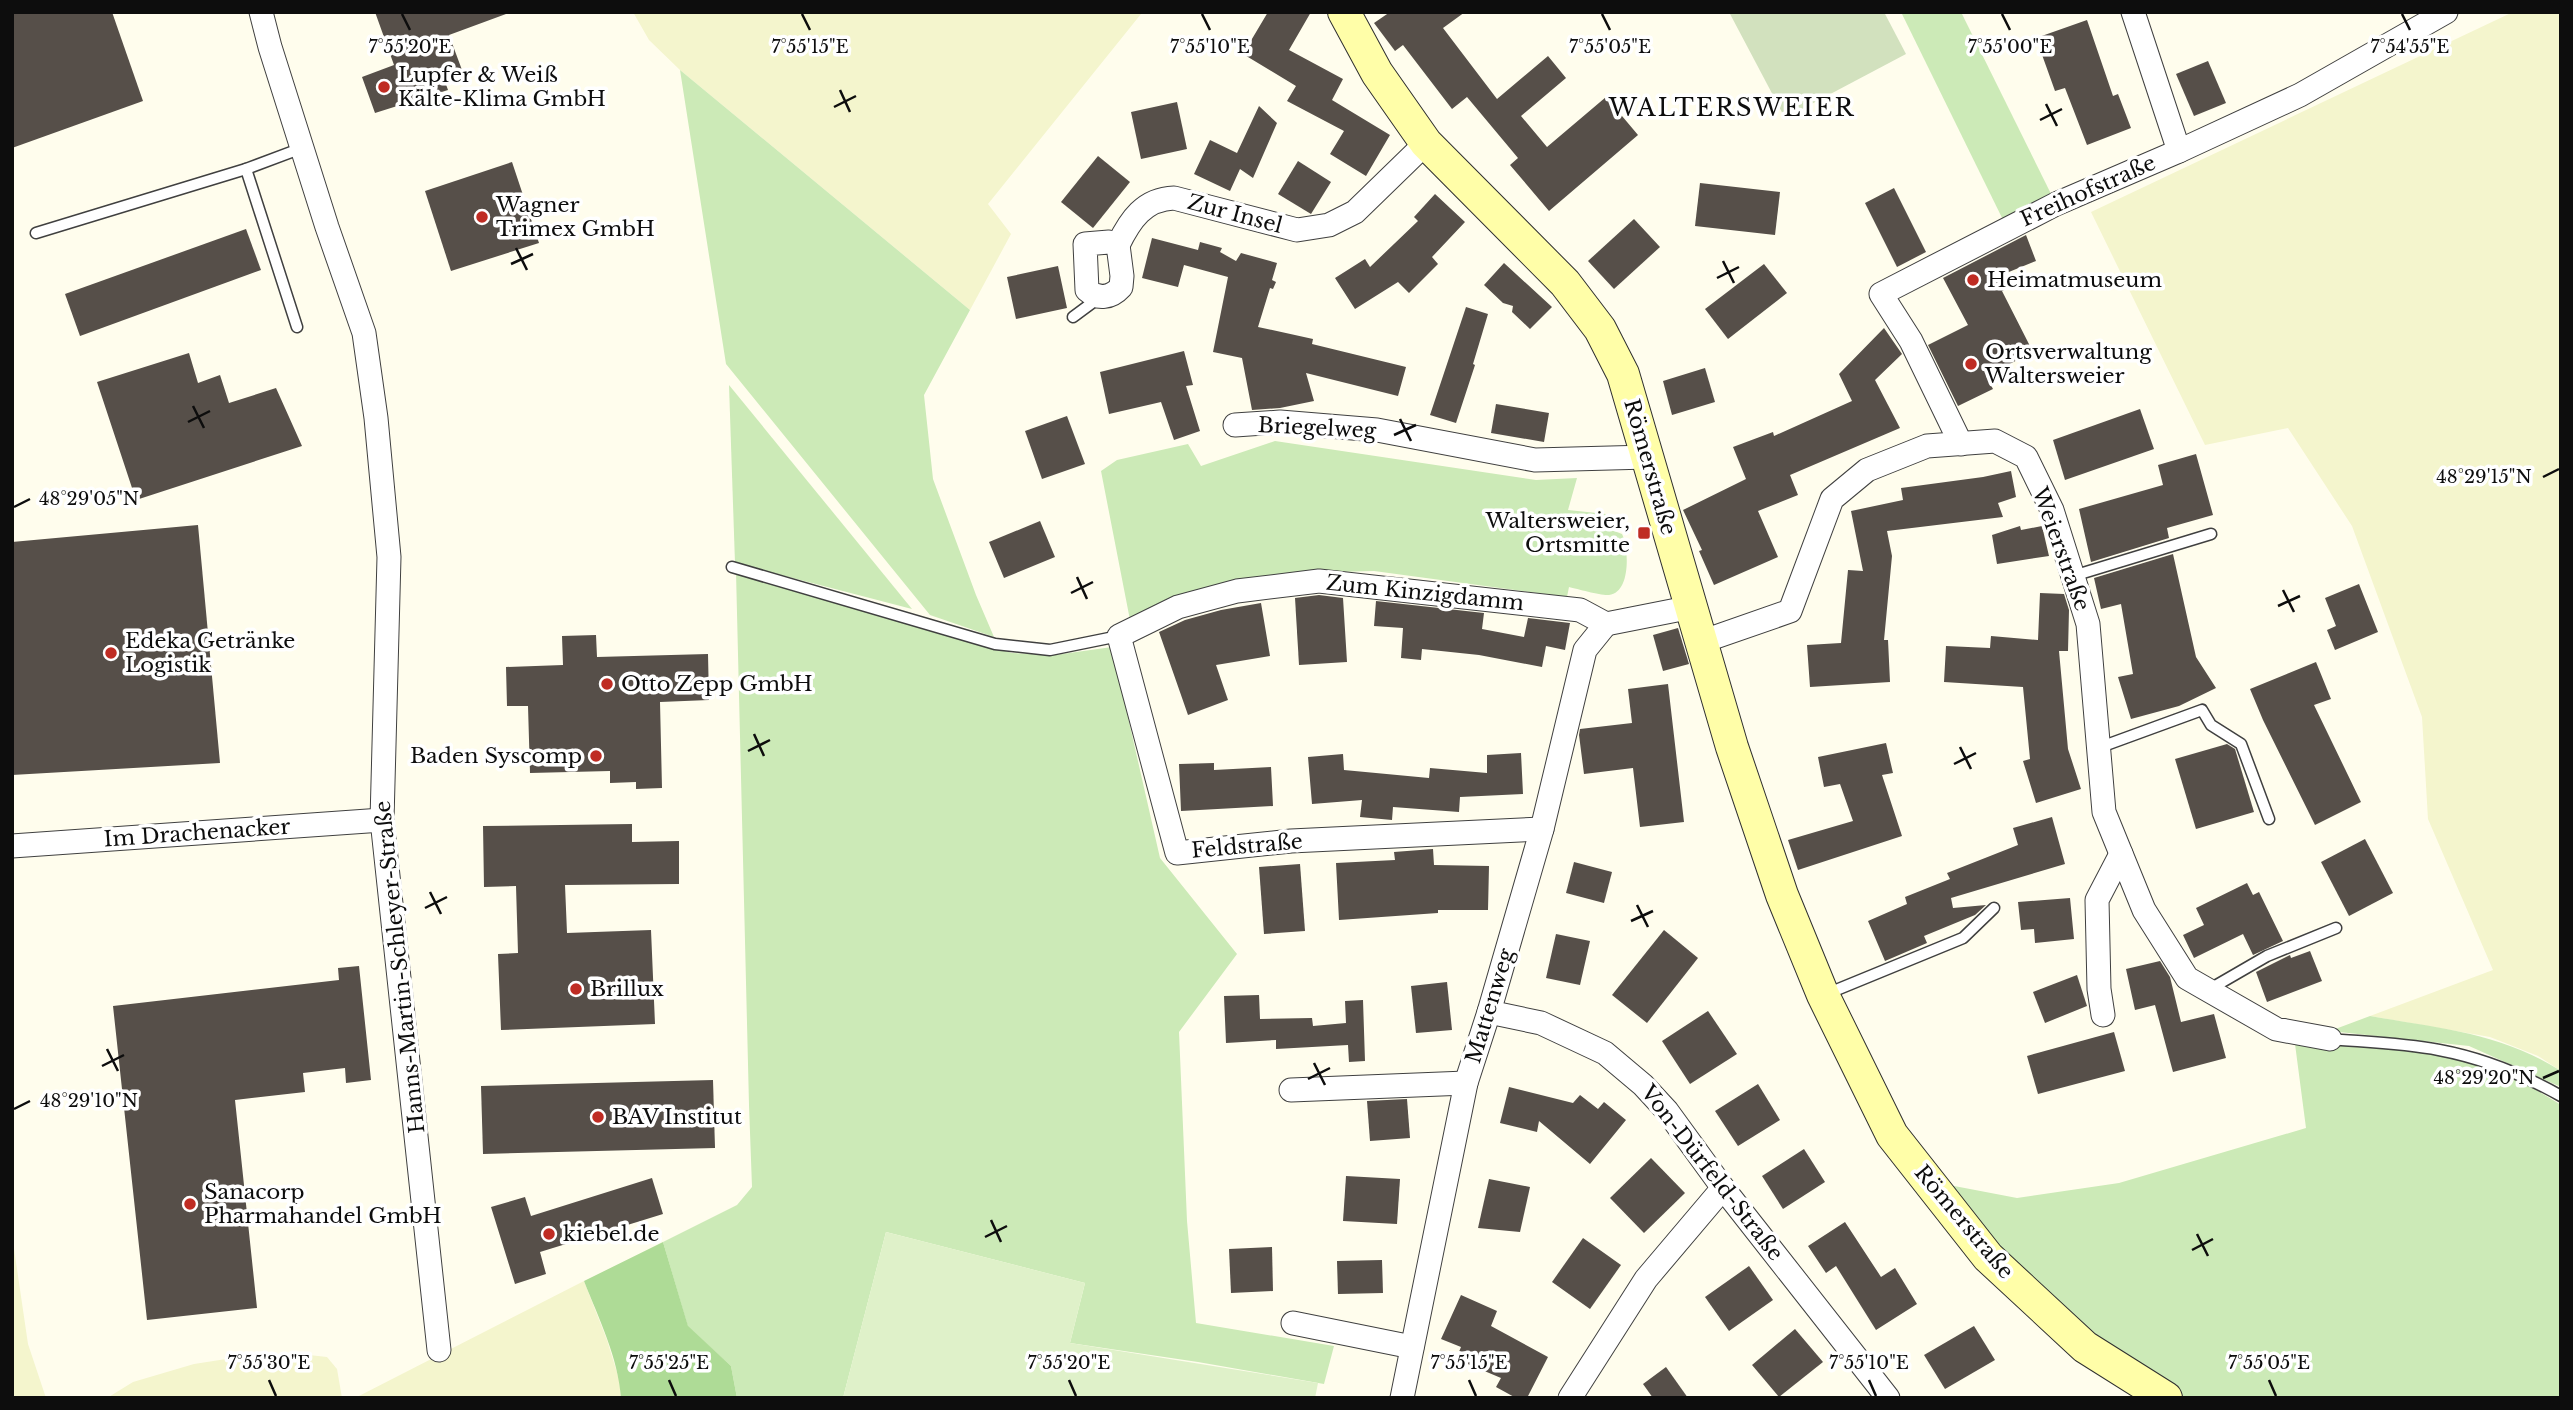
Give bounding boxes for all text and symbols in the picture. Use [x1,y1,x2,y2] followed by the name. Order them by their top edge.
[369,36,451,58] text: 7°55'20"E
[771,36,849,58] text: 7°55'15"E
[1170,36,1250,58] text: 7°55'10"E
[1569,36,1651,58] text: 7°55'05"E
[1968,36,2052,58] text: 7°55'00"E
[2371,36,2449,58] text: 7°54'55"E
[398,62,606,112] place label: Lupfer & Weiß Kälte-Klima GmbH
[376,79,392,95] marker: Lupfer & Weiß Kälte-Klima GmbH
[1608,93,1855,122] district label: WALTERSWEIER
[2016,150,2160,232] street label: Freihofstraße
[1185,189,1285,239] street label: Zur Insel
[495,192,655,242] place label: Wagner Trimex GmbH
[474,209,490,225] marker: Wagner Trimex GmbH
[1987,267,2162,293] place label: Heimatmuseum
[1965,272,1981,288] marker: Heimatmuseum
[1984,339,2152,389] place label: Ortsverwaltung Waltersweier
[1963,356,1979,372] marker: Ortsverwaltung Waltersweier
[1618,396,1682,538] street label: Römerstraße
[1257,412,1377,444] street label: Briegelweg
[2436,466,2532,488] text: 48°29'15"N
[2026,483,2095,614] street label: Weierstraße
[39,488,139,510] text: 48°29'05"N
[1485,508,1630,558] place label: Waltersweier, Ortsmitte
[1636,525,1652,541] marker: Waltersweier, Ortsmitte
[1325,570,1526,616] street label: Zum Kinzigdamm
[125,628,295,678] place label: Edeka Getränke Logistik
[103,645,119,661] marker: Edeka Getränke Logistik
[621,671,813,697] place label: Otto Zepp GmbH
[599,676,615,692] marker: Otto Zepp GmbH
[410,743,582,769] place label: Baden Syscomp
[588,748,604,764] marker: Baden Syscomp
[370,799,430,1135] street label: Hanns-Martin-Schleyer-Straße
[103,814,291,852] street label: Im Drachenacker
[1190,828,1304,864] street label: Feldstraße
[1460,945,1520,1067] street label: Mattenweg
[590,976,664,1002] place label: Brillux
[568,981,584,997] marker: Brillux
[2434,1067,2534,1089] text: 48°29'20"N
[1635,1079,1789,1266] street label: Von-Dürfeld-Straße
[40,1090,138,1112] text: 48°29'10"N
[612,1104,742,1130] place label: BAV Institut
[590,1109,606,1125] marker: BAV Institut
[1909,1160,2019,1284] street label: Römerstraße
[204,1179,442,1229] place label: Sanacorp Pharmahandel GmbH
[182,1196,198,1212] marker: Sanacorp Pharmahandel GmbH
[563,1221,660,1247] place label: kiebel.de
[541,1226,557,1242] marker: kiebel.de
[228,1352,310,1374] text: 7°55'30"E
[629,1352,709,1374] text: 7°55'25"E
[1028,1352,1110,1374] text: 7°55'20"E
[1430,1352,1508,1374] text: 7°55'15"E
[1829,1352,1909,1374] text: 7°55'10"E
[2228,1352,2310,1374] text: 7°55'05"E

